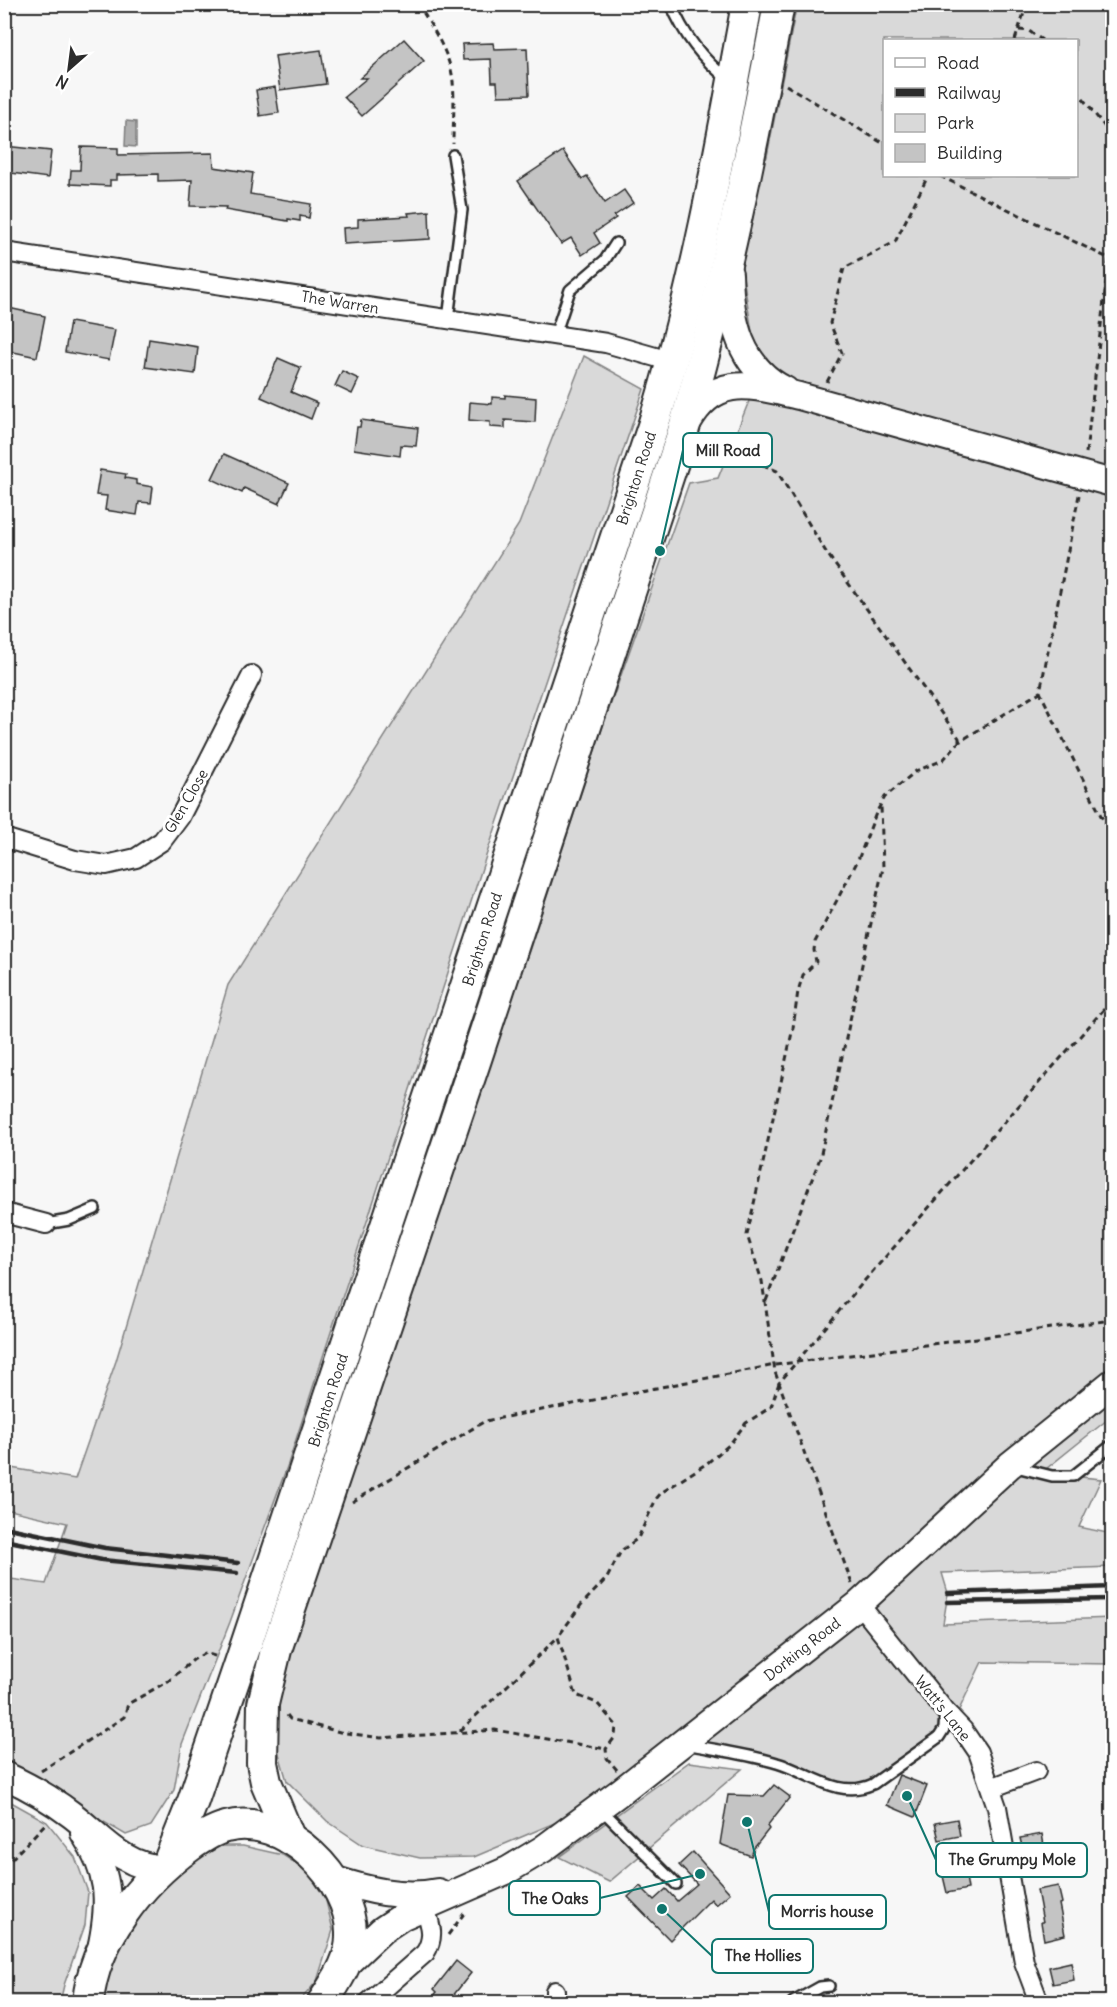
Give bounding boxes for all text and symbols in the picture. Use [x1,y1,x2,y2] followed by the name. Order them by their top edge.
[39,39,99,99] north arrow
[883,39,1078,177] legend
[937,51,980,74] text: Road
[52,71,72,94] text: N
[937,81,1001,104] text: Railway
[937,111,974,134] text: Park
[937,141,1002,164] text: Building
[300,286,381,318] street label: The Warren
[612,429,660,527] street label: Brighton Road
[683,433,772,467] callout: Mill Road
[696,440,761,460] text: Mill Road
[160,765,212,837] street label: Glen Close
[458,890,506,988] street label: Brighton Road
[304,1351,352,1449] street label: Brighton Road
[760,1613,844,1685] street label: Dorking Road
[911,1672,975,1744] street label: Watt's Lane
[936,1843,1087,1877] callout: The Grumpy Mole
[948,1849,1076,1870] text: The Grumpy Mole
[509,1881,600,1915] callout: The Oaks
[522,1888,589,1908] text: The Oaks
[769,1895,886,1929] callout: Morris house
[780,1901,874,1921] text: Morris house
[712,1939,813,1973] callout: The Hollies
[724,1945,802,1965] text: The Hollies

